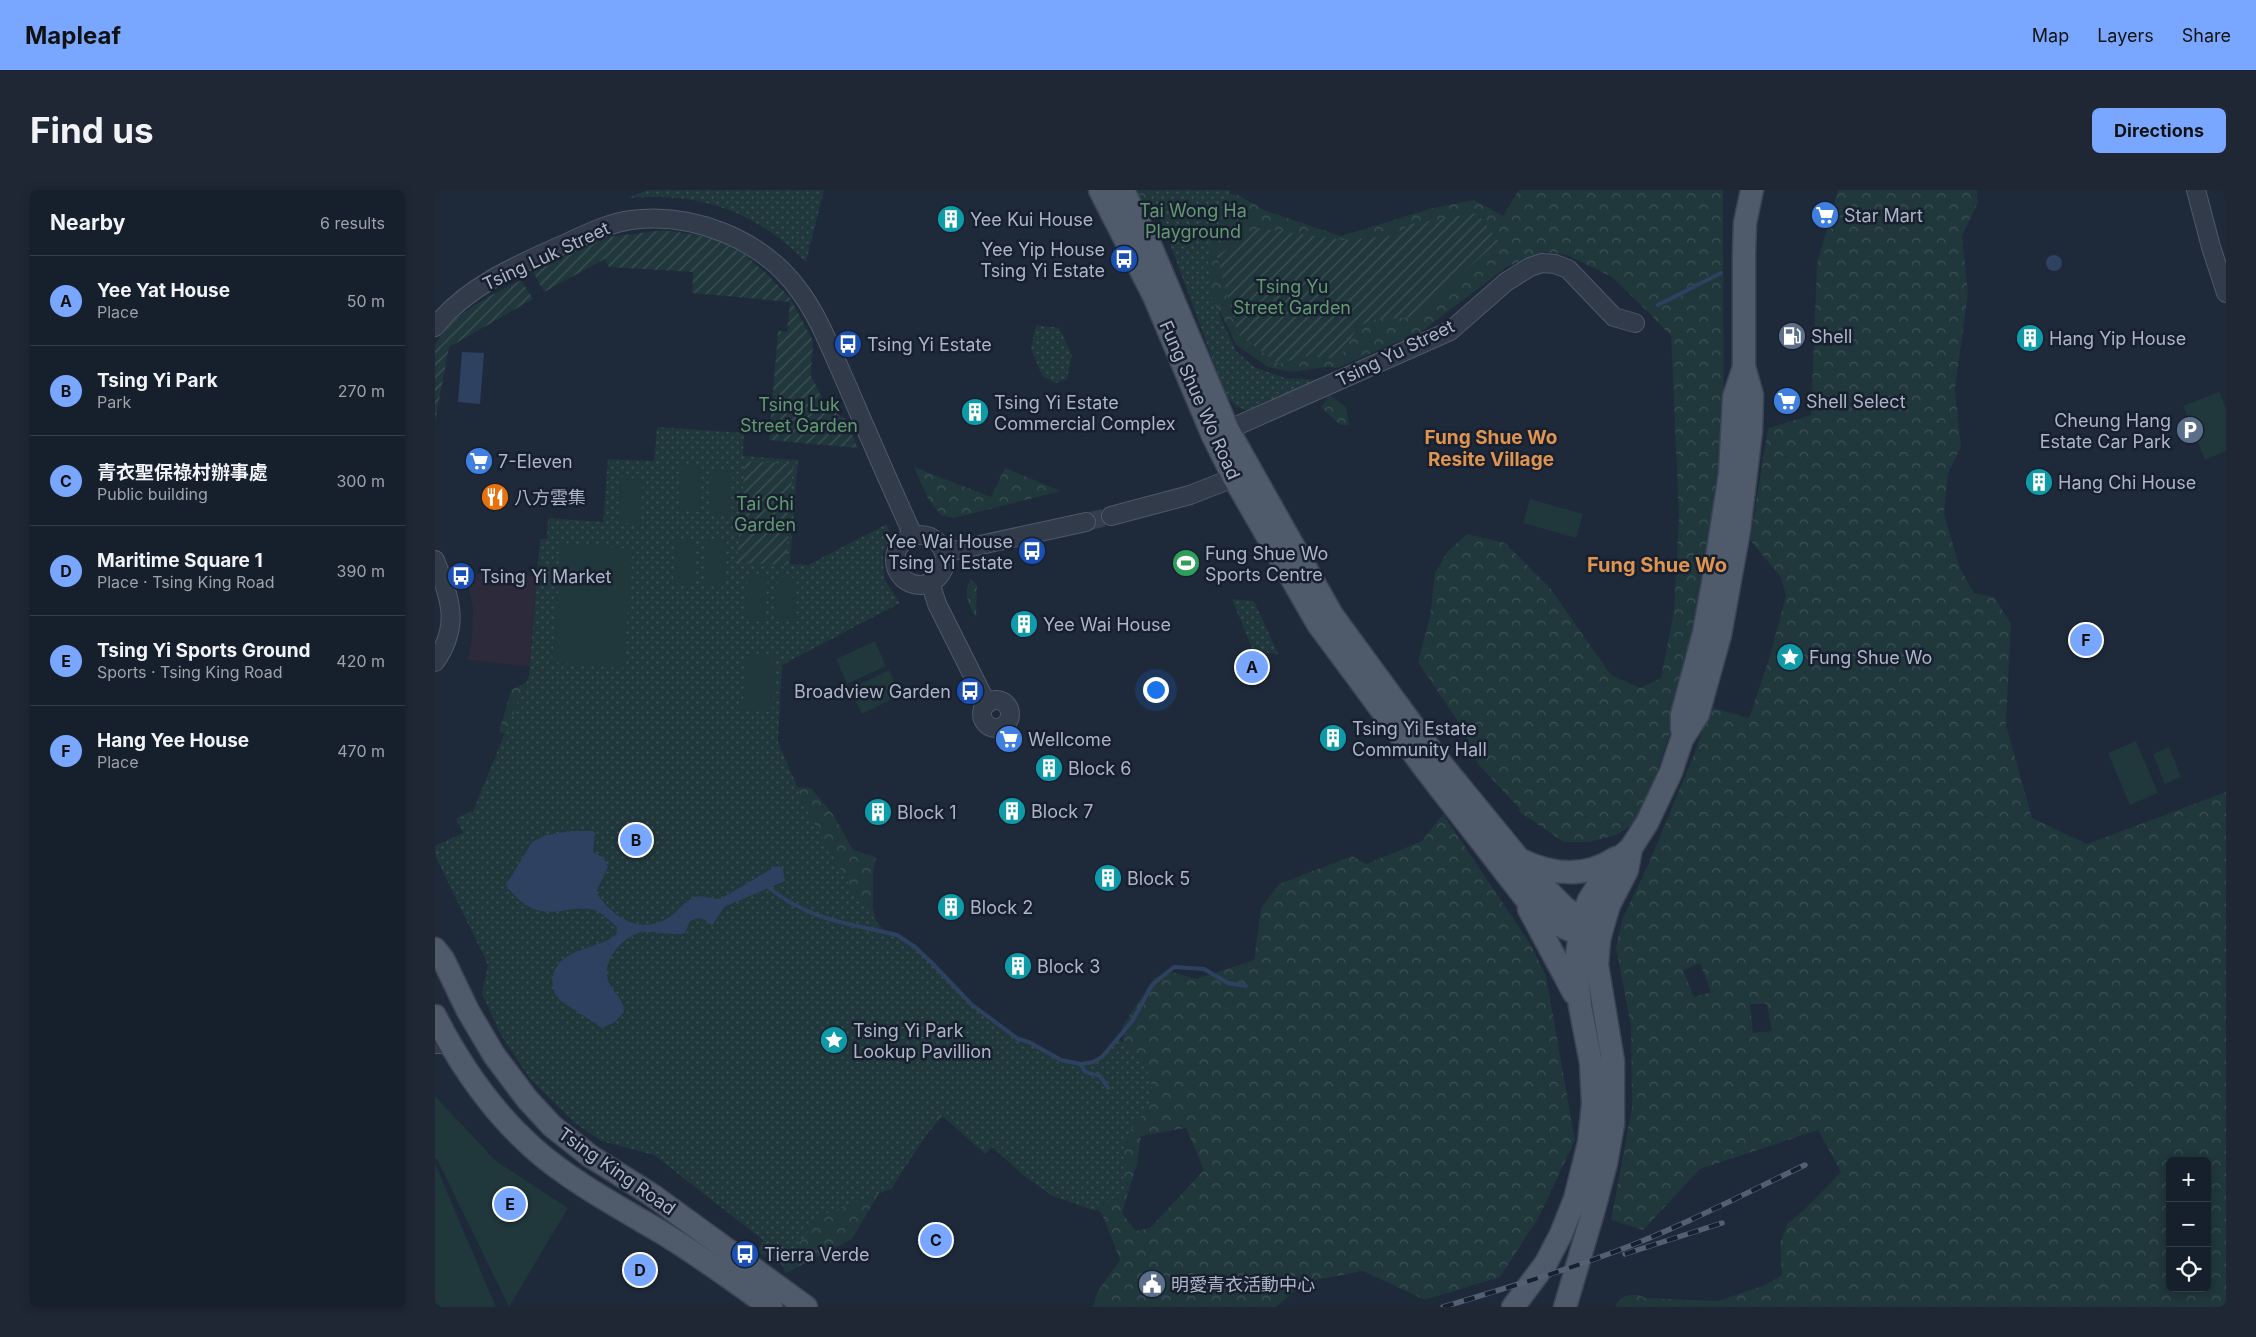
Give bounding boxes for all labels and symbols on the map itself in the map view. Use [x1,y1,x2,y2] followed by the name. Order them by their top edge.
[1139,200,1247,242] park label: Tai Wong Ha Playground
[1810,200,1840,230] supermarket icon: Star Mart
[936,204,966,234] building icon: Yee Kui House
[1844,205,1923,226] place label: Star Mart
[970,209,1093,230] place label: Yee Kui House
[479,217,613,295] street label: Tsing Luk Street
[980,239,1105,281] place label: Yee Yip House Tsing Yi Estate
[1109,244,1139,274] bus stop icon: Yee Yip House Tsing Yi Estate
[1233,276,1351,318] park label: Tsing Yu Street Garden
[1332,315,1458,391] street label: Tsing Yu Street
[1155,317,1245,483] street label: Fung Shue Wo Road
[1777,321,1807,351] fuel station icon: Shell
[2015,323,2045,353] building icon: Hang Yip House
[1811,326,1852,347] place label: Shell
[2049,328,2186,349] place label: Hang Yip House
[833,329,863,359] bus stop icon: Tsing Yi Estate
[867,334,992,355] place label: Tsing Yi Estate
[1772,386,1802,416] supermarket icon: Shell Select
[1806,391,1906,412] place label: Shell Select
[994,392,1176,434] place label: Tsing Yi Estate Commercial Complex
[740,394,858,436] park label: Tsing Luk Street Garden
[960,397,990,427] building icon: Tsing Yi Estate Commercial Complex
[2040,410,2171,452] place label: Cheung Hang Estate Car Park
[2175,415,2205,445] parking icon: Cheung Hang Estate Car Park
[1424,426,1558,471] district label: Fung Shue Wo Resite Village
[464,446,494,476] supermarket icon: 7-Eleven
[498,451,573,472] place label: 7-Eleven
[2024,467,2054,497] building icon: Hang Chi House
[2058,472,2196,493] place label: Hang Chi House
[480,482,510,512] restaurant icon: 八方雲集
[514,487,586,508] place label: 八方雲集
[734,493,796,535] park label: Tai Chi Garden
[885,531,1013,573] place label: Yee Wai House Tsing Yi Estate
[1017,536,1047,566] bus stop icon: Yee Wai House Tsing Yi Estate
[1205,543,1328,585] place label: Fung Shue Wo Sports Centre
[1171,548,1201,578] sports icon: Fung Shue Wo Sports Centre
[1587,553,1727,577] district label: Fung Shue Wo
[446,561,476,591] bus stop icon: Tsing Yi Market
[480,566,611,587] place label: Tsing Yi Market
[1009,609,1039,639] building icon: Yee Wai House
[1043,614,1171,635] place label: Yee Wai House
[2070,621,2102,659] pin: F
[1775,642,1805,672] place icon: Fung Shue Wo
[1809,647,1932,668] place label: Fung Shue Wo
[1236,648,1268,686] pin: A
[955,676,985,706] bus stop icon: Broadview Garden
[1143,677,1169,703] your location
[794,681,951,702] place label: Broadview Garden
[1352,718,1487,760] place label: Tsing Yi Estate Community Hall
[1318,723,1348,753] building icon: Tsing Yi Estate Community Hall
[994,724,1024,754] supermarket icon: Wellcome
[1028,729,1111,750] place label: Wellcome
[1034,753,1064,783] building icon: Block 6
[1068,758,1131,779] place label: Block 6
[997,796,1027,826] building icon: Block 7
[863,797,893,827] building icon: Block 1
[1031,801,1093,822] place label: Block 7
[897,802,956,823] place label: Block 1
[620,821,652,859] pin: B
[1093,863,1123,893] building icon: Block 5
[1127,868,1190,889] place label: Block 5
[936,892,966,922] building icon: Block 2
[970,897,1033,918] place label: Block 2
[1003,951,1033,981] building icon: Block 3
[1037,956,1100,977] place label: Block 3
[853,1020,992,1062] place label: Tsing Yi Park Lookup Pavillion
[819,1025,849,1055] place icon: Tsing Yi Park Lookup Pavillion
[555,1123,679,1219] street label: Tsing King Road
[494,1185,526,1223] pin: E
[920,1221,952,1259] pin: C
[730,1239,760,1269] bus stop icon: Tierra Verde
[764,1244,869,1265] place label: Tierra Verde
[624,1251,656,1289] pin: D
[1137,1269,1167,1299] public building icon: 明愛青衣活動中心
[1171,1274,1315,1295] place label: 明愛青衣活動中心

